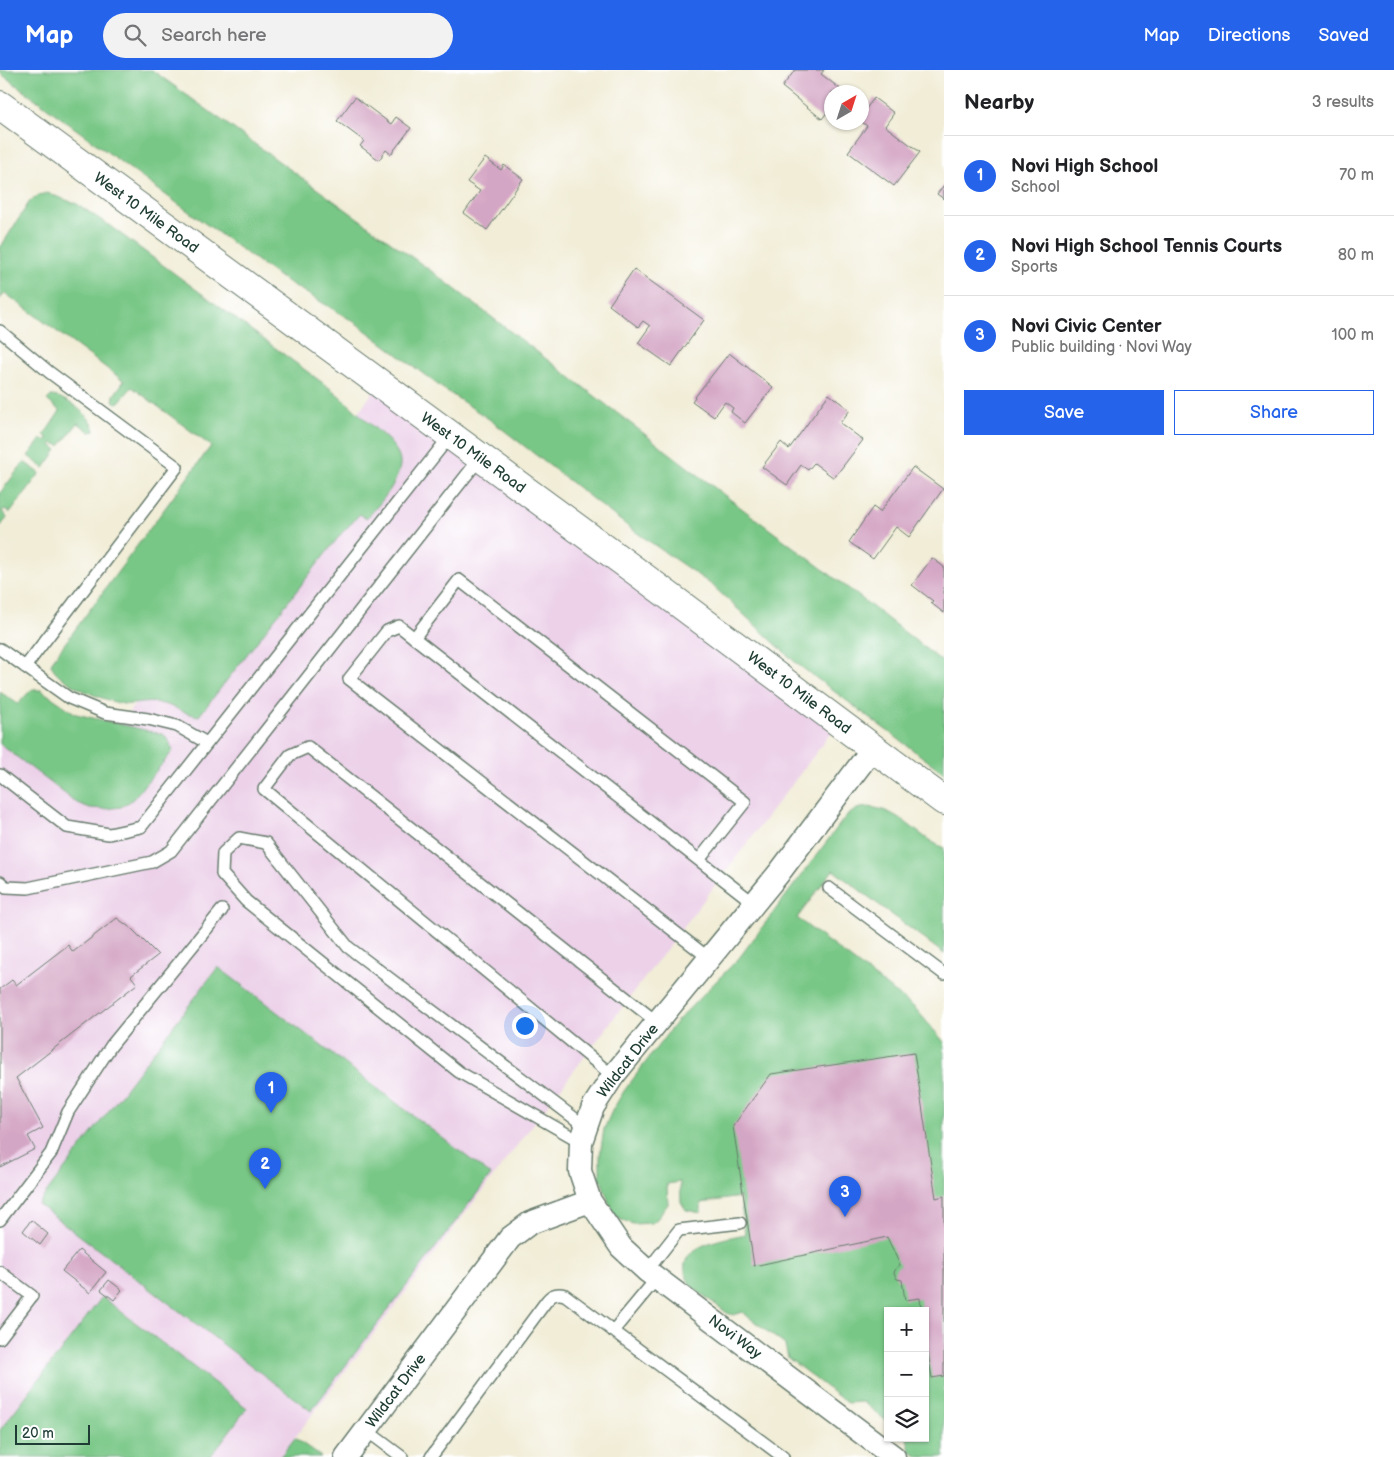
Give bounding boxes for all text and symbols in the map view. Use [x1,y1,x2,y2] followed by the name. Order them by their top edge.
[103,13,453,58] search box
[25,21,73,50] text: Map
[121,21,149,49] icon: search
[161,24,267,47] text: Search here
[1144,25,1180,46] text: Map
[1208,25,1290,46] text: Directions
[1318,25,1369,46] text: Saved
[824,85,869,130] north arrow
[964,90,1034,115] text: Nearby
[1312,93,1374,112] text: 3 results
[1011,155,1158,178] text: Novi High School
[977,166,983,185] text: 1
[1339,166,1374,185] text: 70 m
[90,168,202,258] street label: West 10 Mile Road
[1011,178,1060,197] text: School
[1011,235,1282,258] text: Novi High School Tennis Courts
[975,246,985,265] text: 2
[1338,246,1374,265] text: 80 m
[1011,258,1058,277] text: Sports
[1011,315,1162,338] text: Novi Civic Center
[975,326,985,345] text: 3
[1331,326,1374,345] text: 100 m
[1011,338,1192,357] text: Public building · Novi Way
[964,390,1164,435] button: Save
[1174,390,1374,435] button: Share
[417,408,529,498] street label: West 10 Mile Road
[743,648,855,738] street label: West 10 Mile Road
[512,1013,538,1039] your location
[593,1020,663,1102] street label: Wildcat Drive
[255,1072,287,1113] pin: 1
[249,1148,281,1189] pin: 2
[829,1176,861,1217] pin: 3
[884,1307,929,1442] map controls
[884,1307,929,1352] button: +
[705,1311,766,1363] street label: Novi Way
[362,1350,430,1432] street label: Wildcat Drive
[884,1352,929,1397] button: −
[884,1397,929,1442] button: layers
[15,1422,90,1445] scale bar
[22,1425,54,1442] text: 20 m

